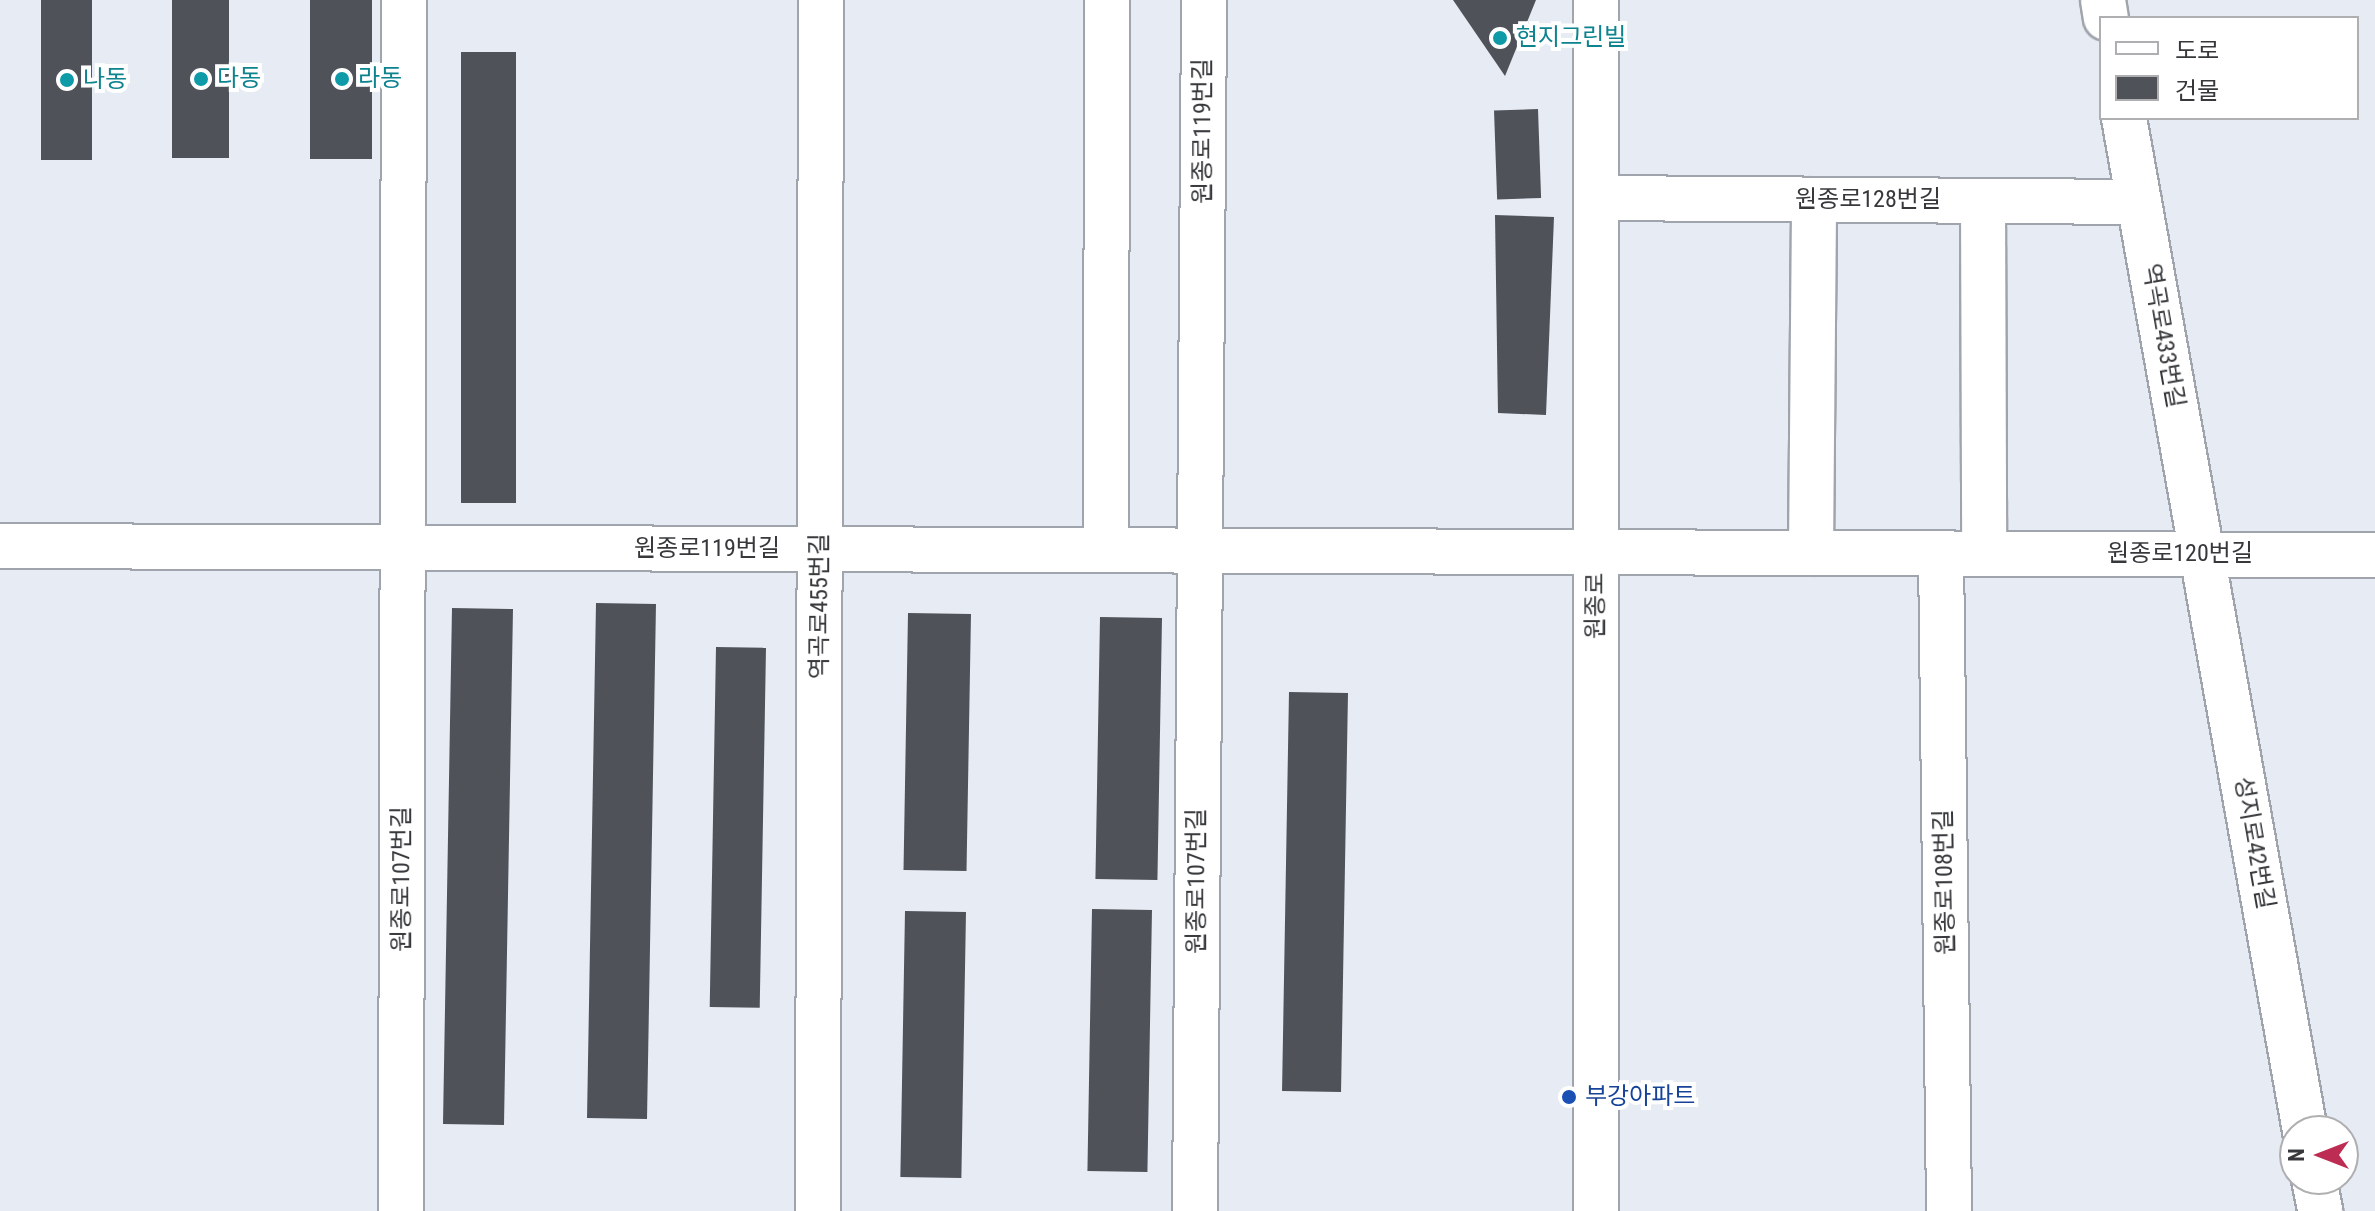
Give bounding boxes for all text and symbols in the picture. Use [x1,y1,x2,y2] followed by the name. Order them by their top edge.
[2099,16,2359,120] legend
[1516,24,1626,52] place label: 현지그린빌
[1491,29,1509,47] marker: 현지그린빌
[2175,37,2219,65] text: 도로
[1189,58,1217,204] street label: 원종로119번길
[217,65,261,93] place label: 다동
[358,65,402,93] place label: 라동
[83,66,127,94] place label: 나동
[192,70,210,88] marker: 다동
[333,70,351,88] marker: 라동
[58,71,76,89] marker: 나동
[2175,77,2219,105] text: 건물
[1795,186,1941,214] street label: 원종로128번길
[2136,262,2190,410] street label: 역곡로433번길
[806,533,834,679] street label: 역곡로455번길
[634,535,780,563] street label: 원종로119번길
[2107,540,2253,568] street label: 원종로120번길
[1582,573,1610,639] street label: 원종로
[2228,774,2280,912] street label: 성지로42번길
[388,806,416,952] street label: 원종로107번길
[1183,808,1211,954] street label: 원종로107번길
[1929,809,1961,955] street label: 원종로108번길
[1585,1083,1695,1111] place label: 부강아파트
[1560,1088,1578,1106] marker: 부강아파트
[2279,1115,2359,1195] north arrow
[2284,1148,2309,1162] text: N

